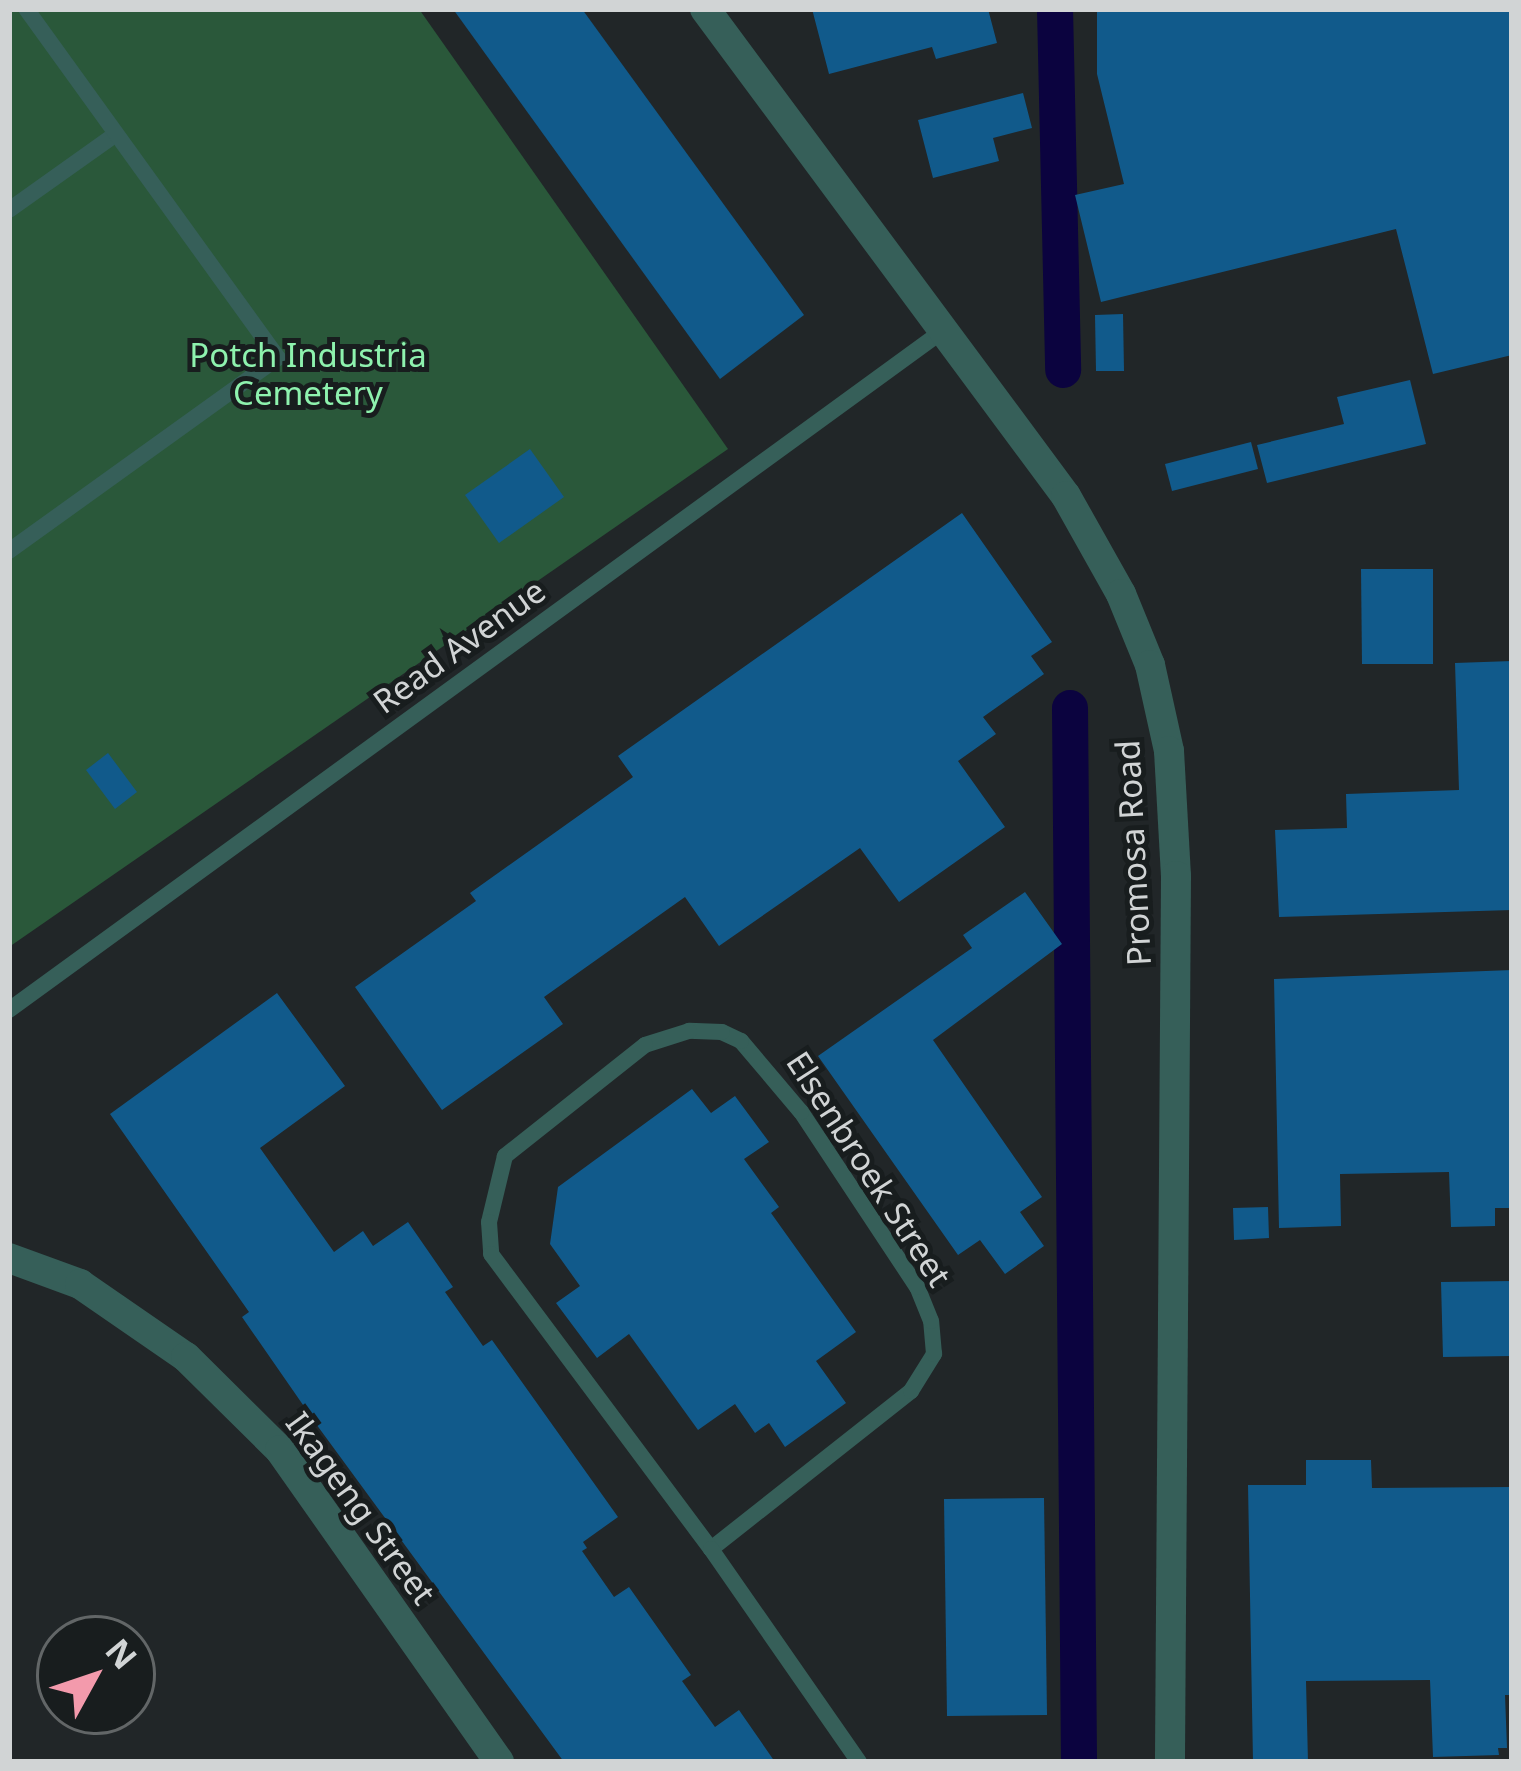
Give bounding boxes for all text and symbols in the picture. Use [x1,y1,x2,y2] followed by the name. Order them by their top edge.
[189,335,427,413] park label: Potch Industria Cemetery
[365,571,553,721] street label: Read Avenue
[1107,739,1159,967] street label: Promosa Road
[778,1044,960,1294] street label: Elsenbroek Street
[278,1404,444,1612] street label: Ikageng Street
[36,1615,156,1735] north arrow
[96,1629,148,1678] text: N

